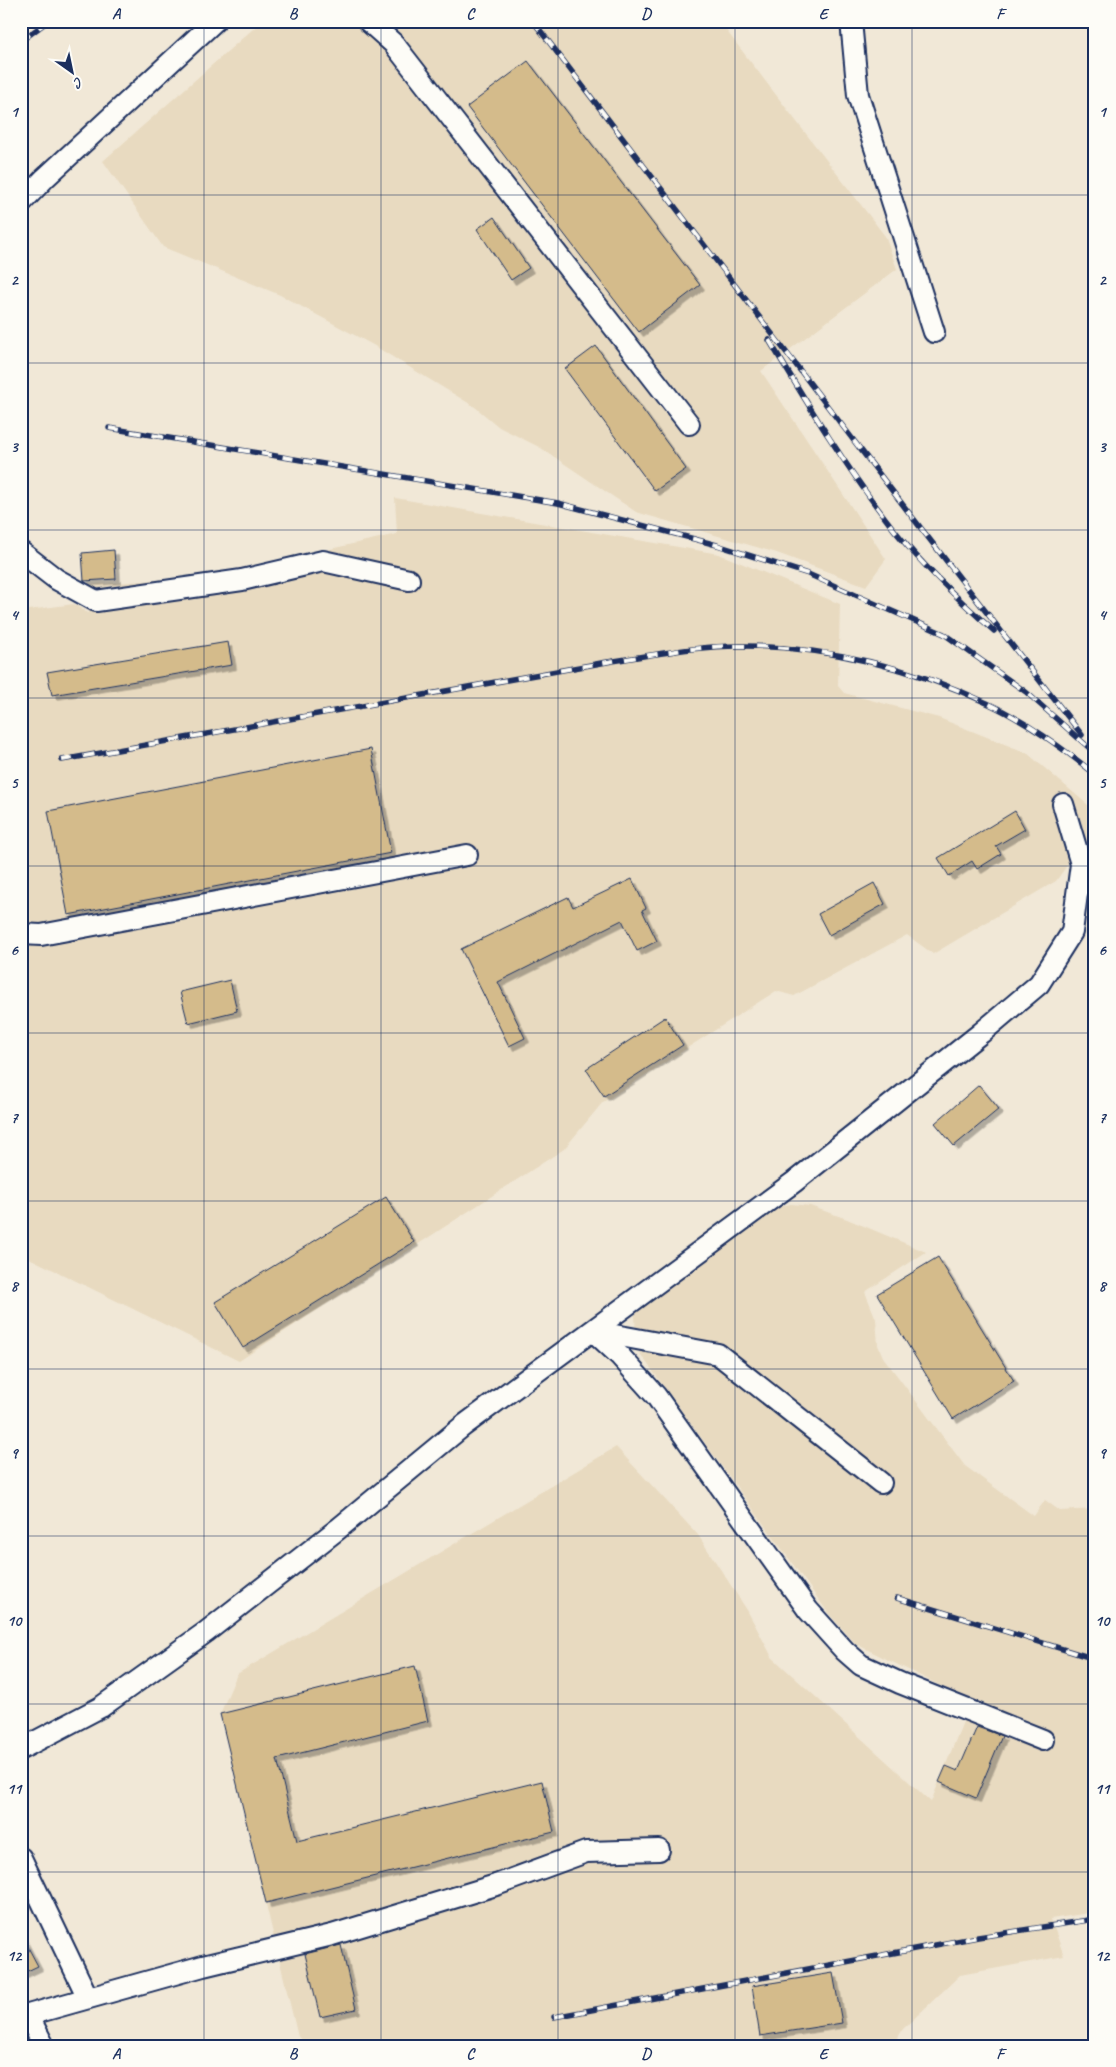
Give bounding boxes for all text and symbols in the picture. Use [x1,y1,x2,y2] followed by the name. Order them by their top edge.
[112,4,122,24] text: A
[289,4,299,24] text: B
[466,4,476,24] text: C
[641,4,652,24] text: D
[819,4,830,24] text: E
[996,4,1007,24] text: F
[48,48,98,98] north arrow
[70,73,86,93] text: С
[10,102,19,122] text: 1
[1098,102,1107,122] text: 1
[10,270,19,290] text: 2
[1098,270,1107,290] text: 2
[10,437,19,457] text: 3
[1098,437,1107,457] text: 3
[10,605,19,625] text: 4
[1098,605,1107,625] text: 4
[11,773,20,793] text: 5
[1099,773,1108,793] text: 5
[10,940,19,960] text: 6
[1098,940,1107,960] text: 6
[10,1108,19,1128] text: 7
[1098,1108,1107,1128] text: 7
[10,1276,19,1296] text: 8
[1098,1276,1107,1296] text: 8
[10,1443,19,1463] text: 9
[1098,1443,1107,1463] text: 9
[7,1611,23,1631] text: 10
[1095,1611,1111,1631] text: 10
[7,1779,23,1799] text: 11
[1095,1779,1111,1799] text: 11
[7,1946,23,1966] text: 12
[1095,1946,1111,1966] text: 12
[112,2044,122,2064] text: A
[289,2044,299,2064] text: B
[466,2044,476,2064] text: C
[641,2044,652,2064] text: D
[819,2044,830,2064] text: E
[996,2044,1007,2064] text: F

